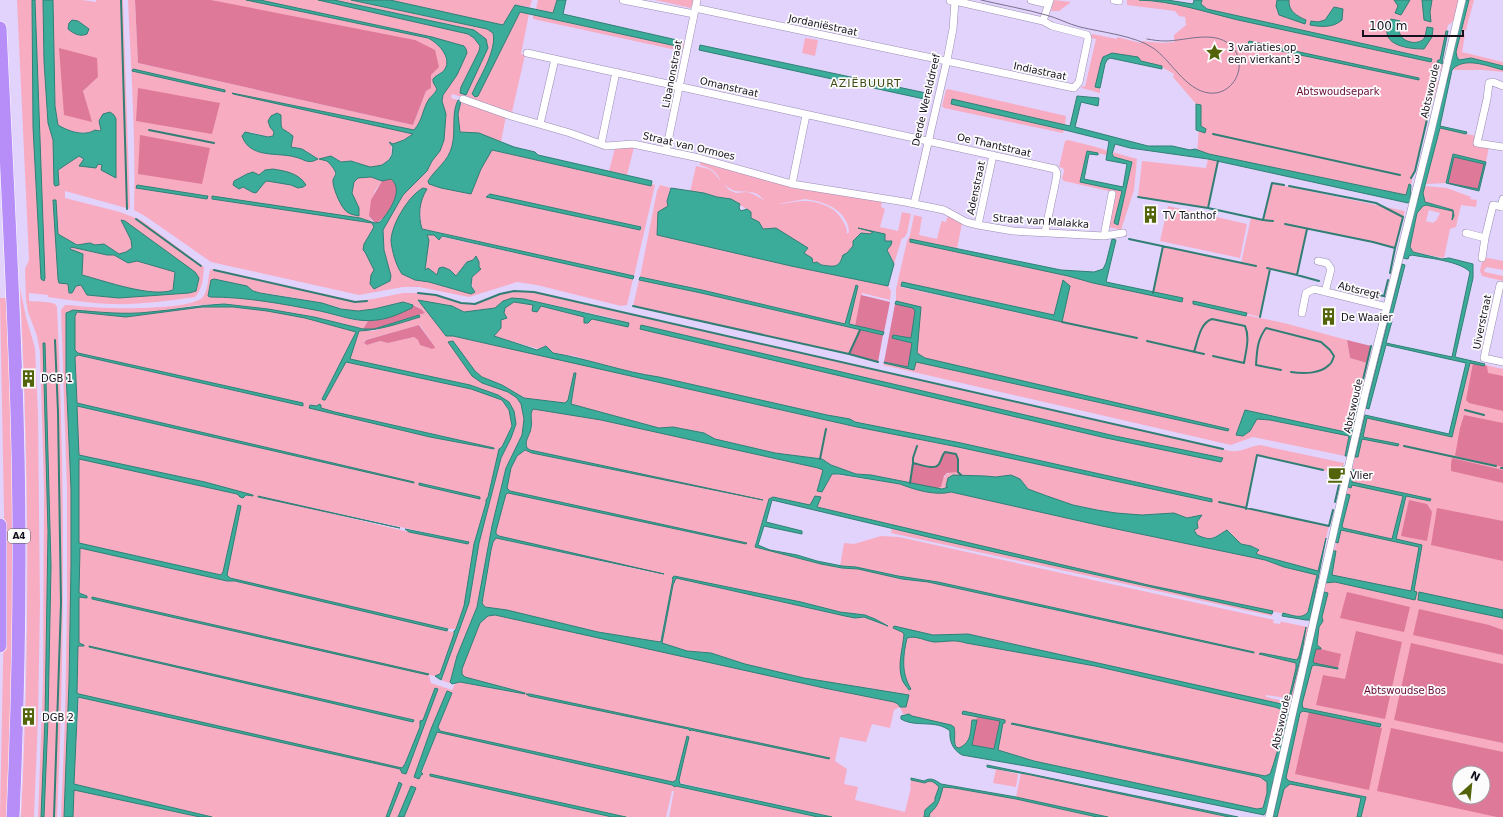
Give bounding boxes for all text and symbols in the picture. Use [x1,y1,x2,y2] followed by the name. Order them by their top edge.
[787,12,859,38] street label: Jordaniëstraat
[1363,12,1463,38] scale bar
[1369,19,1407,33] text: 100 m
[660,39,684,109] street label: Libanonstraat
[1228,42,1300,65] place label: 3 variaties op een vierkant 3
[1205,43,1225,63] place icon: 3 variaties op een vierkant 3
[910,52,942,147] street label: Derde Werelddreef
[1012,60,1068,82] street label: Indiastraat
[1418,63,1442,119] street label: Abtswoude
[699,75,759,99] street label: Omanstraat
[830,77,902,90] district label: AZIËBUURT
[1296,86,1380,97] park label: Abtswoudsepark
[642,130,736,162] street label: Straat van Ormoes
[956,131,1032,159] street label: Oe Thantstraat
[965,160,987,216] street label: Adenstraat
[1140,205,1160,225] building icon: TV Tanthof
[1162,210,1216,221] place label: TV Tanthof
[992,212,1090,230] street label: Straat van Malakka
[1337,280,1381,301] street label: Abtsregt
[1471,294,1493,350] street label: Uiverstraat
[1318,307,1338,327] building icon: De Waaier
[1341,312,1393,323] place label: De Waaier
[18,368,38,388] building icon: DGB 1
[41,373,73,384] place label: DGB 1
[1341,378,1365,434] street label: Abtswoude
[1327,465,1347,485] cafe icon: Vlier
[1350,470,1374,481] place label: Vlier
[8,529,30,543] road number: A4
[1364,685,1446,696] park label: Abtswoudse Bos
[1269,694,1293,750] street label: Abtswoude
[19,707,39,727] building icon: DGB 2
[42,712,74,723] place label: DGB 2
[1451,765,1491,805] north arrow
[1468,769,1482,784] text: N

